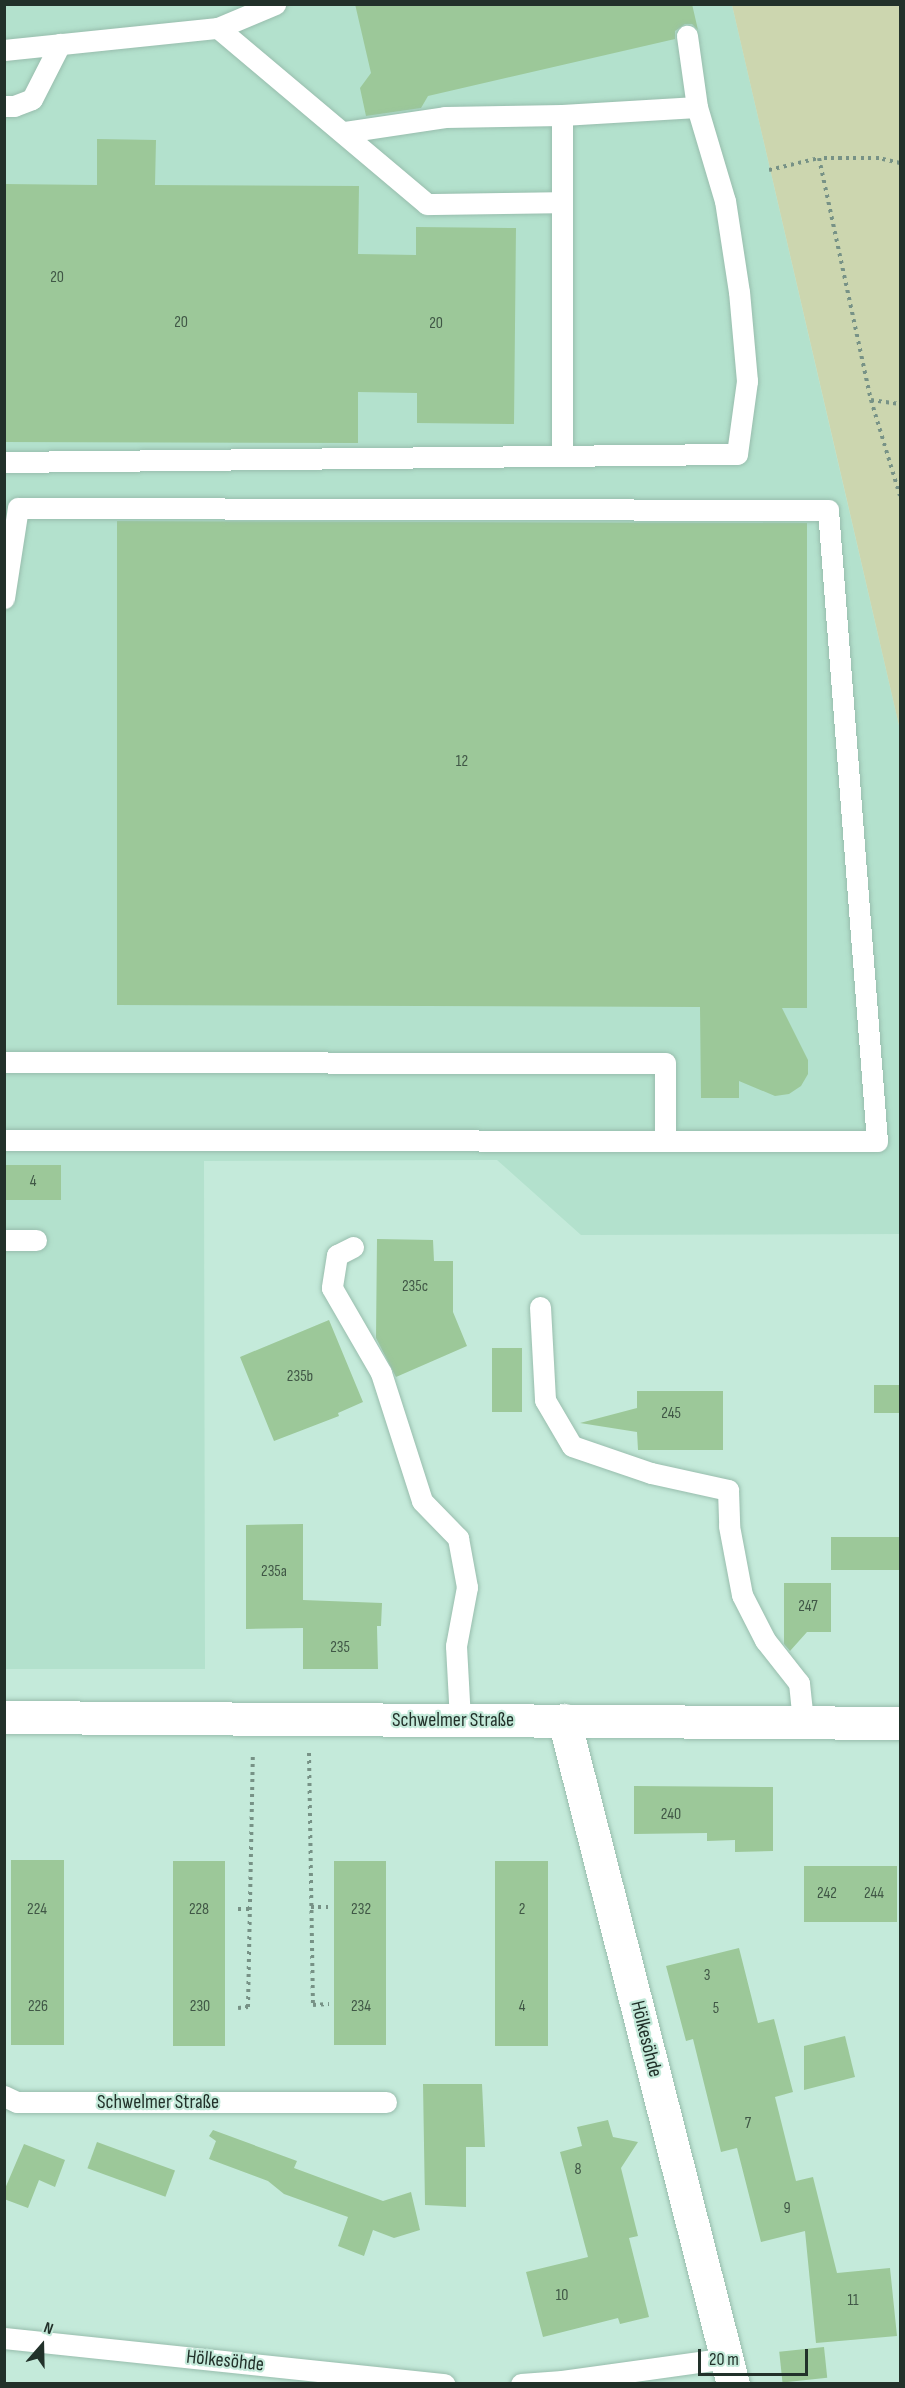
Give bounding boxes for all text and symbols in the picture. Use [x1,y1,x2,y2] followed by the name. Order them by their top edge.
[50,268,64,288] house number: 20
[174,313,188,333] house number: 20
[429,314,443,334] house number: 20
[456,752,468,772] house number: 12
[30,1172,36,1192] house number: 4
[402,1277,428,1297] house number: 235c
[287,1367,313,1387] house number: 235b
[661,1404,681,1424] house number: 245
[261,1562,287,1582] house number: 235a
[798,1597,818,1617] house number: 247
[330,1638,350,1658] house number: 235
[392,1708,514,1732] street label: Schwelmer Straße
[661,1805,681,1825] house number: 240
[817,1884,837,1904] house number: 242
[864,1884,884,1904] house number: 244
[27,1900,47,1920] house number: 224
[189,1900,209,1920] house number: 228
[351,1900,371,1920] house number: 232
[519,1900,525,1920] house number: 2
[704,1966,710,1986] house number: 3
[28,1997,48,2017] house number: 226
[190,1997,210,2017] house number: 230
[351,1997,371,2017] house number: 234
[519,1997,525,2017] house number: 4
[625,1998,667,2080] street label: Hölkesöhde
[713,1999,719,2019] house number: 5
[97,2090,219,2114] street label: Schwelmer Straße
[745,2114,751,2134] house number: 7
[574,2160,582,2180] house number: 8
[783,2199,791,2219] house number: 9
[556,2286,568,2306] house number: 10
[847,2291,859,2311] house number: 11
[12,2316,72,2376] north arrow
[41,2318,56,2339] text: N
[701,2337,810,2375] scale bar
[185,2345,265,2377] street label: Hölkesöhde
[709,2349,739,2370] text: 20 m

